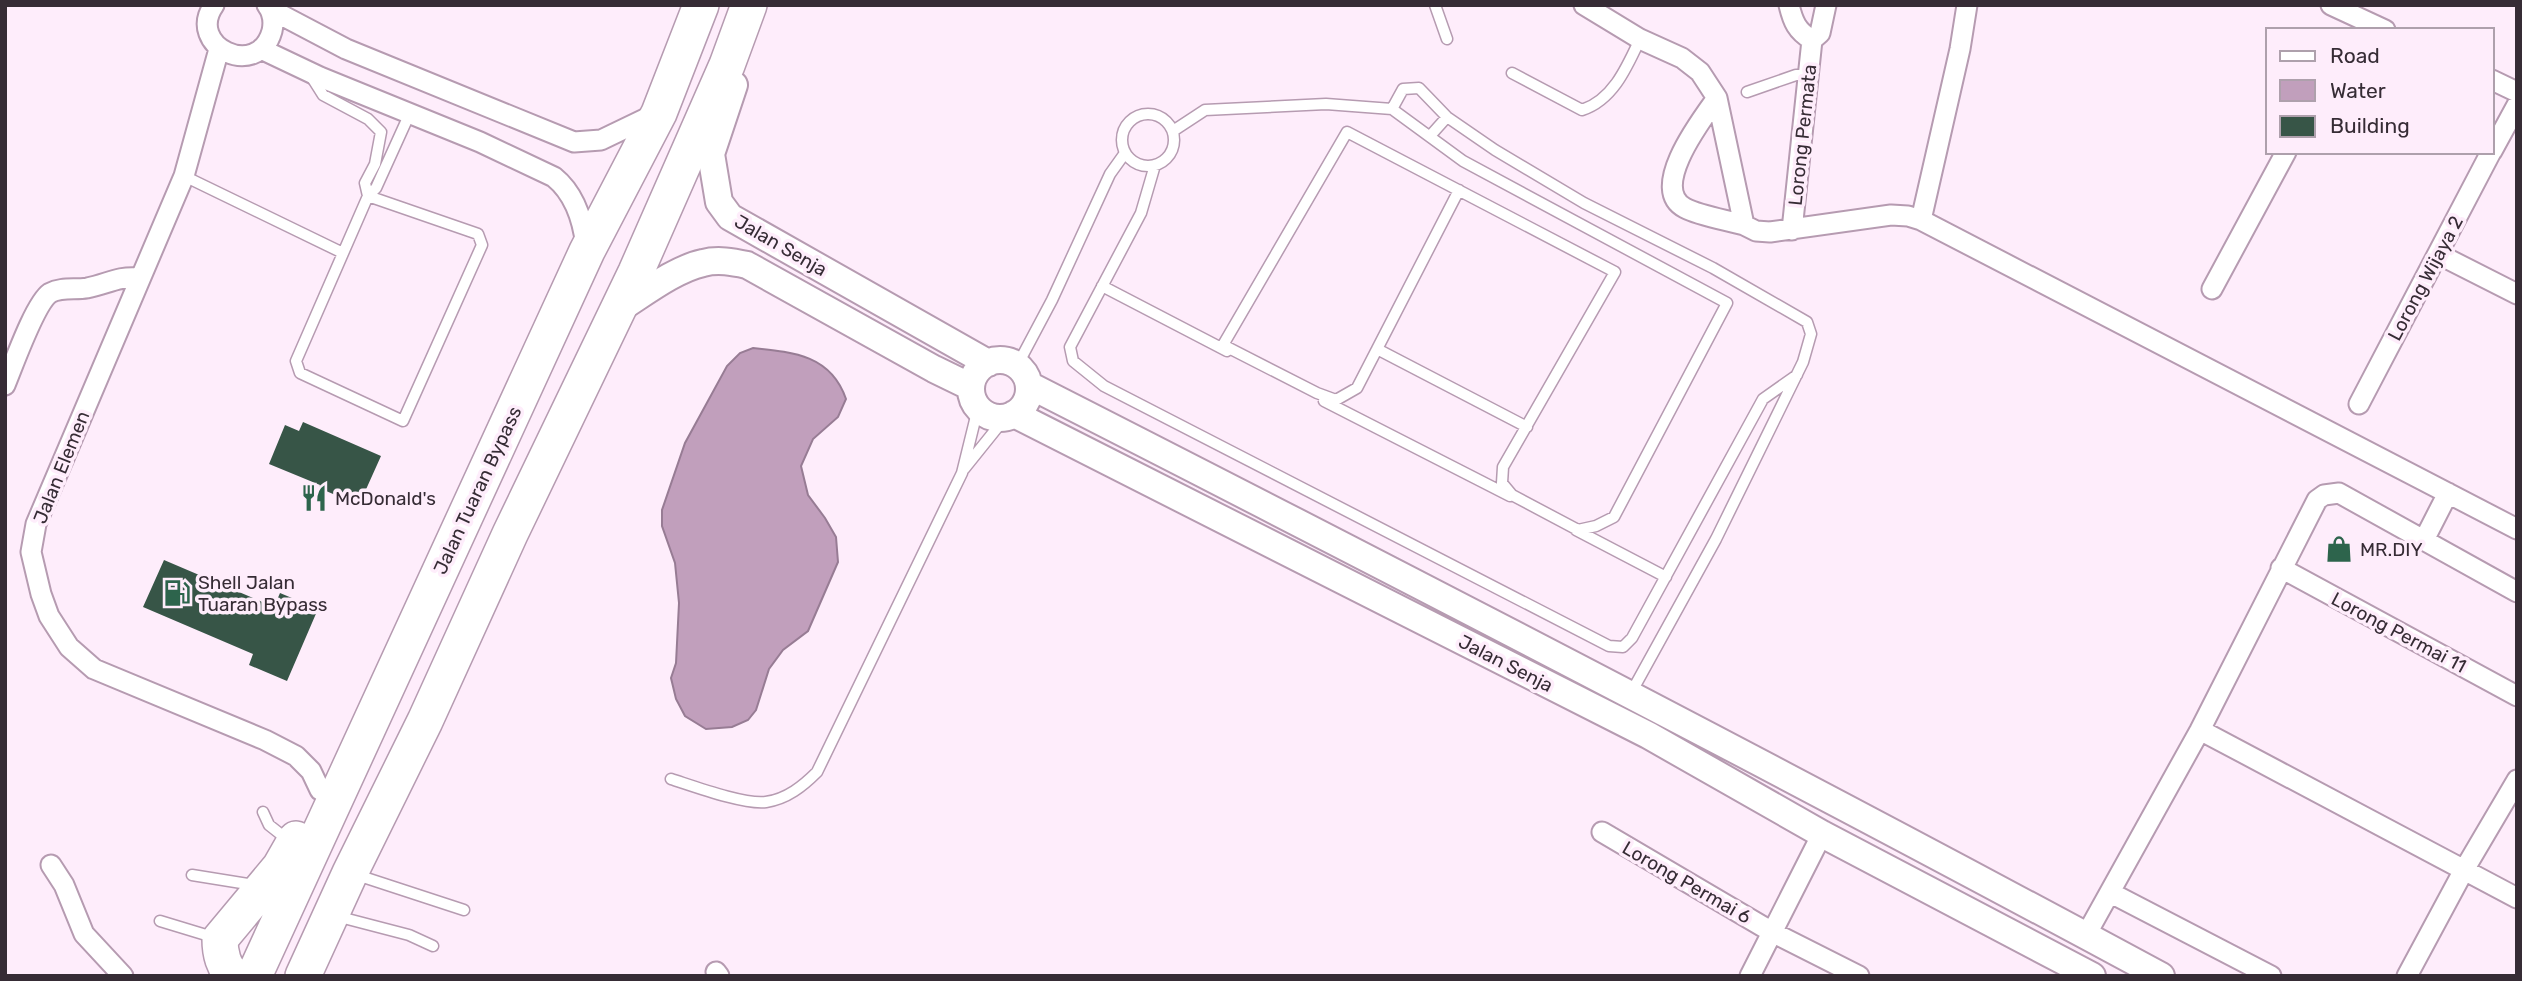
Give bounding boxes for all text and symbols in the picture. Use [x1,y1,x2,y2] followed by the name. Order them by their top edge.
[2266,28,2494,154] legend
[2330,43,2380,68] text: Road
[1784,63,1821,207] street label: Lorong Permata
[2330,78,2386,103] text: Water
[2330,113,2410,138] text: Building
[730,210,831,281] street label: Jalan Senja
[2383,212,2468,345] street label: Lorong Wijaya 2
[428,403,526,578] street label: Jalan Tuaran Bypass
[28,407,95,527] street label: Jalan Elemen
[299,483,329,513] restaurant icon: McDonald's
[335,487,436,510] place label: McDonald's
[2324,534,2354,564] shop icon: MR.DIY
[2360,538,2423,561] place label: MR.DIY
[198,571,328,616] place label: Shell Jalan Tuaran Bypass
[162,578,192,608] fuel station icon: Shell Jalan Tuaran Bypass
[2327,587,2470,678] street label: Lorong Permai 11
[1455,630,1557,697] street label: Jalan Senja
[1618,836,1755,929] street label: Lorong Permai 6

